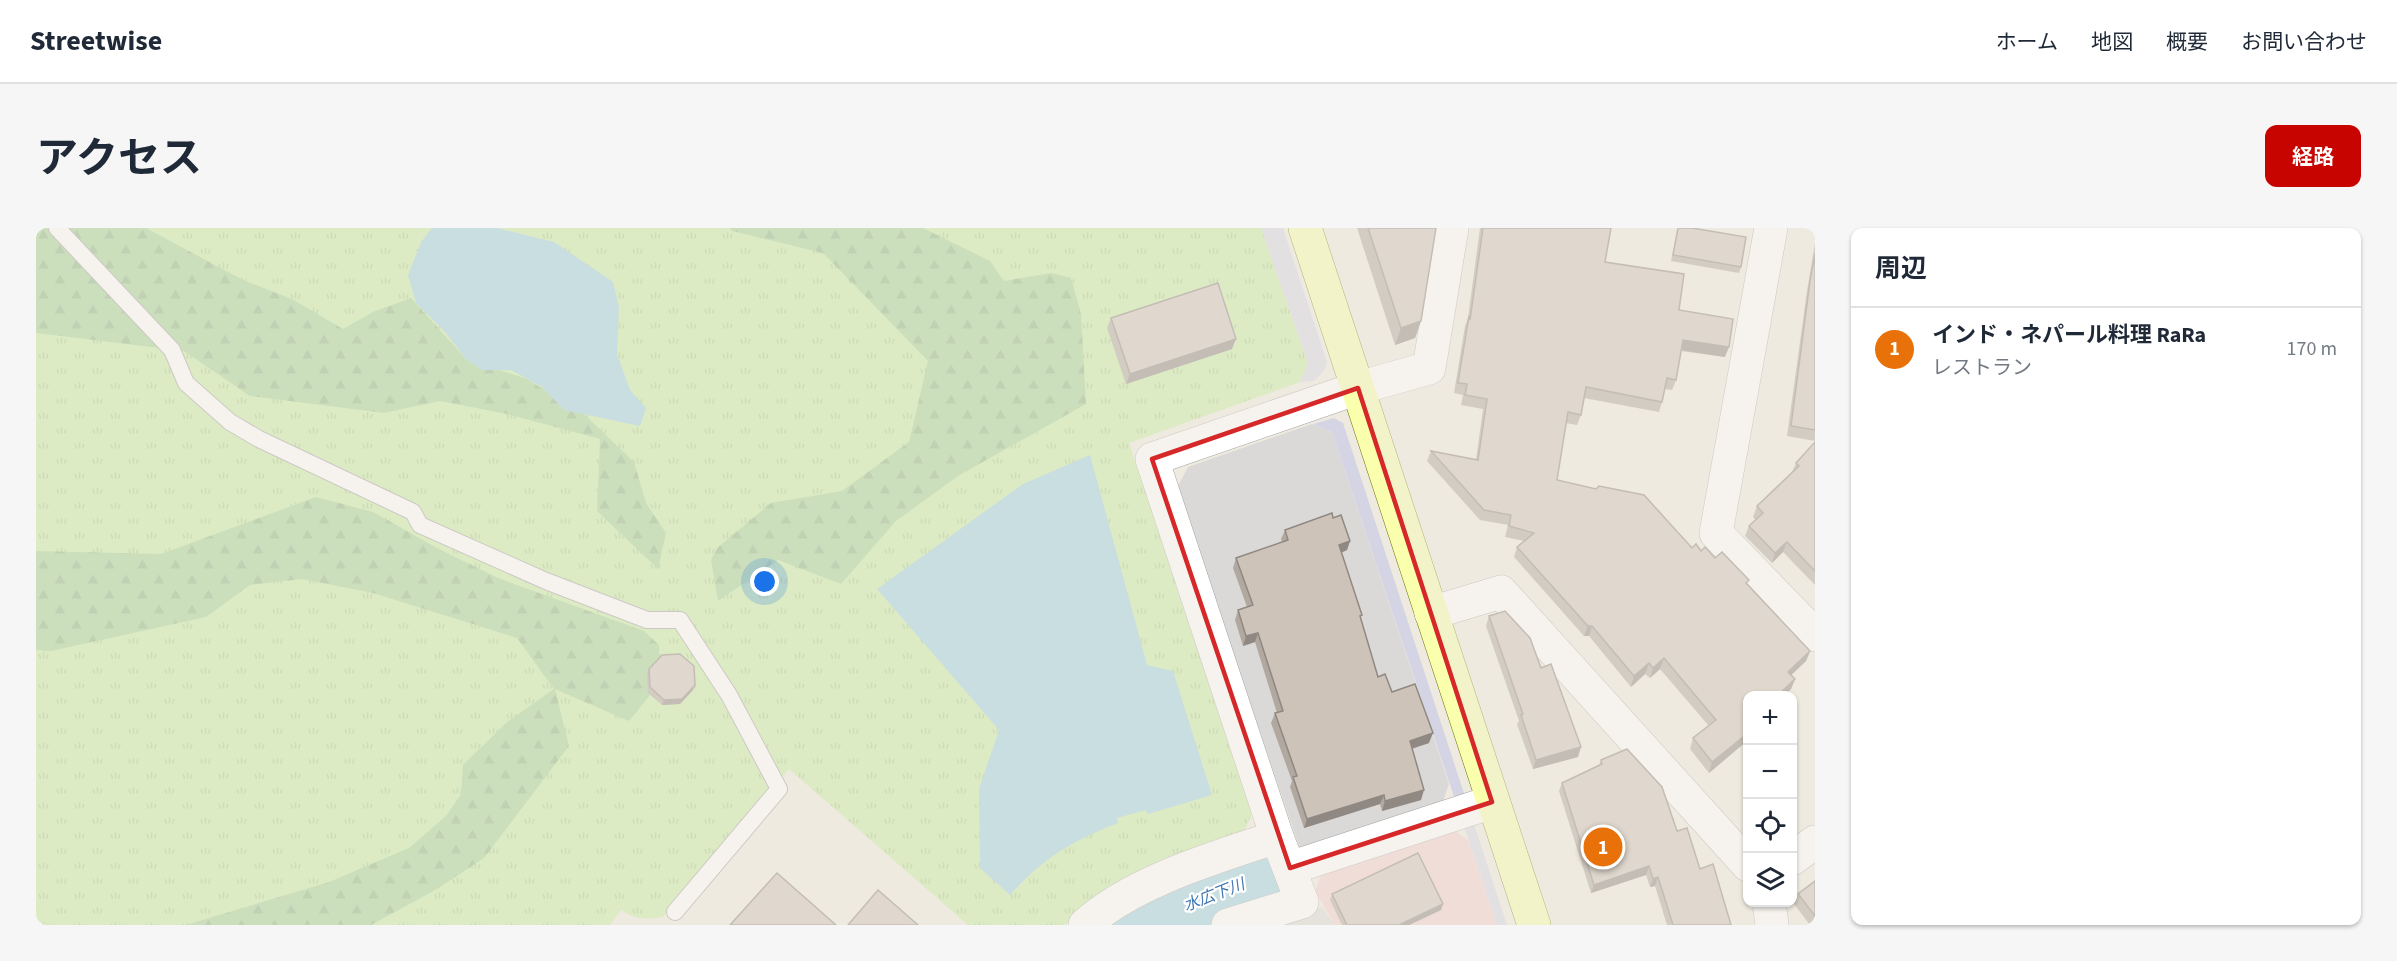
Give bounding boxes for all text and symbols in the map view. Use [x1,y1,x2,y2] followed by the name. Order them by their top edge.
[30,21,162,61] text: Streetwise
[1996,27,2058,57] text: ホーム
[2091,27,2133,57] text: 地図
[2166,27,2208,57] text: 概要
[2241,27,2367,57] text: お問い合わせ
[2265,125,2361,187] button: 経路
[36,129,202,189] text: アクセス
[1875,250,1927,287] text: 周辺
[1932,319,2206,351] text: インド・ネパール料理 RaRa
[1889,335,1900,363] text: 1
[2287,335,2337,363] text: 170 m
[1932,354,2032,382] text: レストラン
[750,567,779,596] your location
[1743,691,1797,907] map controls
[1743,691,1797,745] button: +
[1743,745,1797,799] button: −
[1743,799,1797,853] button: locate
[1584,824,1622,870] pin: 1
[1743,853,1797,907] button: layers
[1180,873,1250,917] water label: 水広下川

